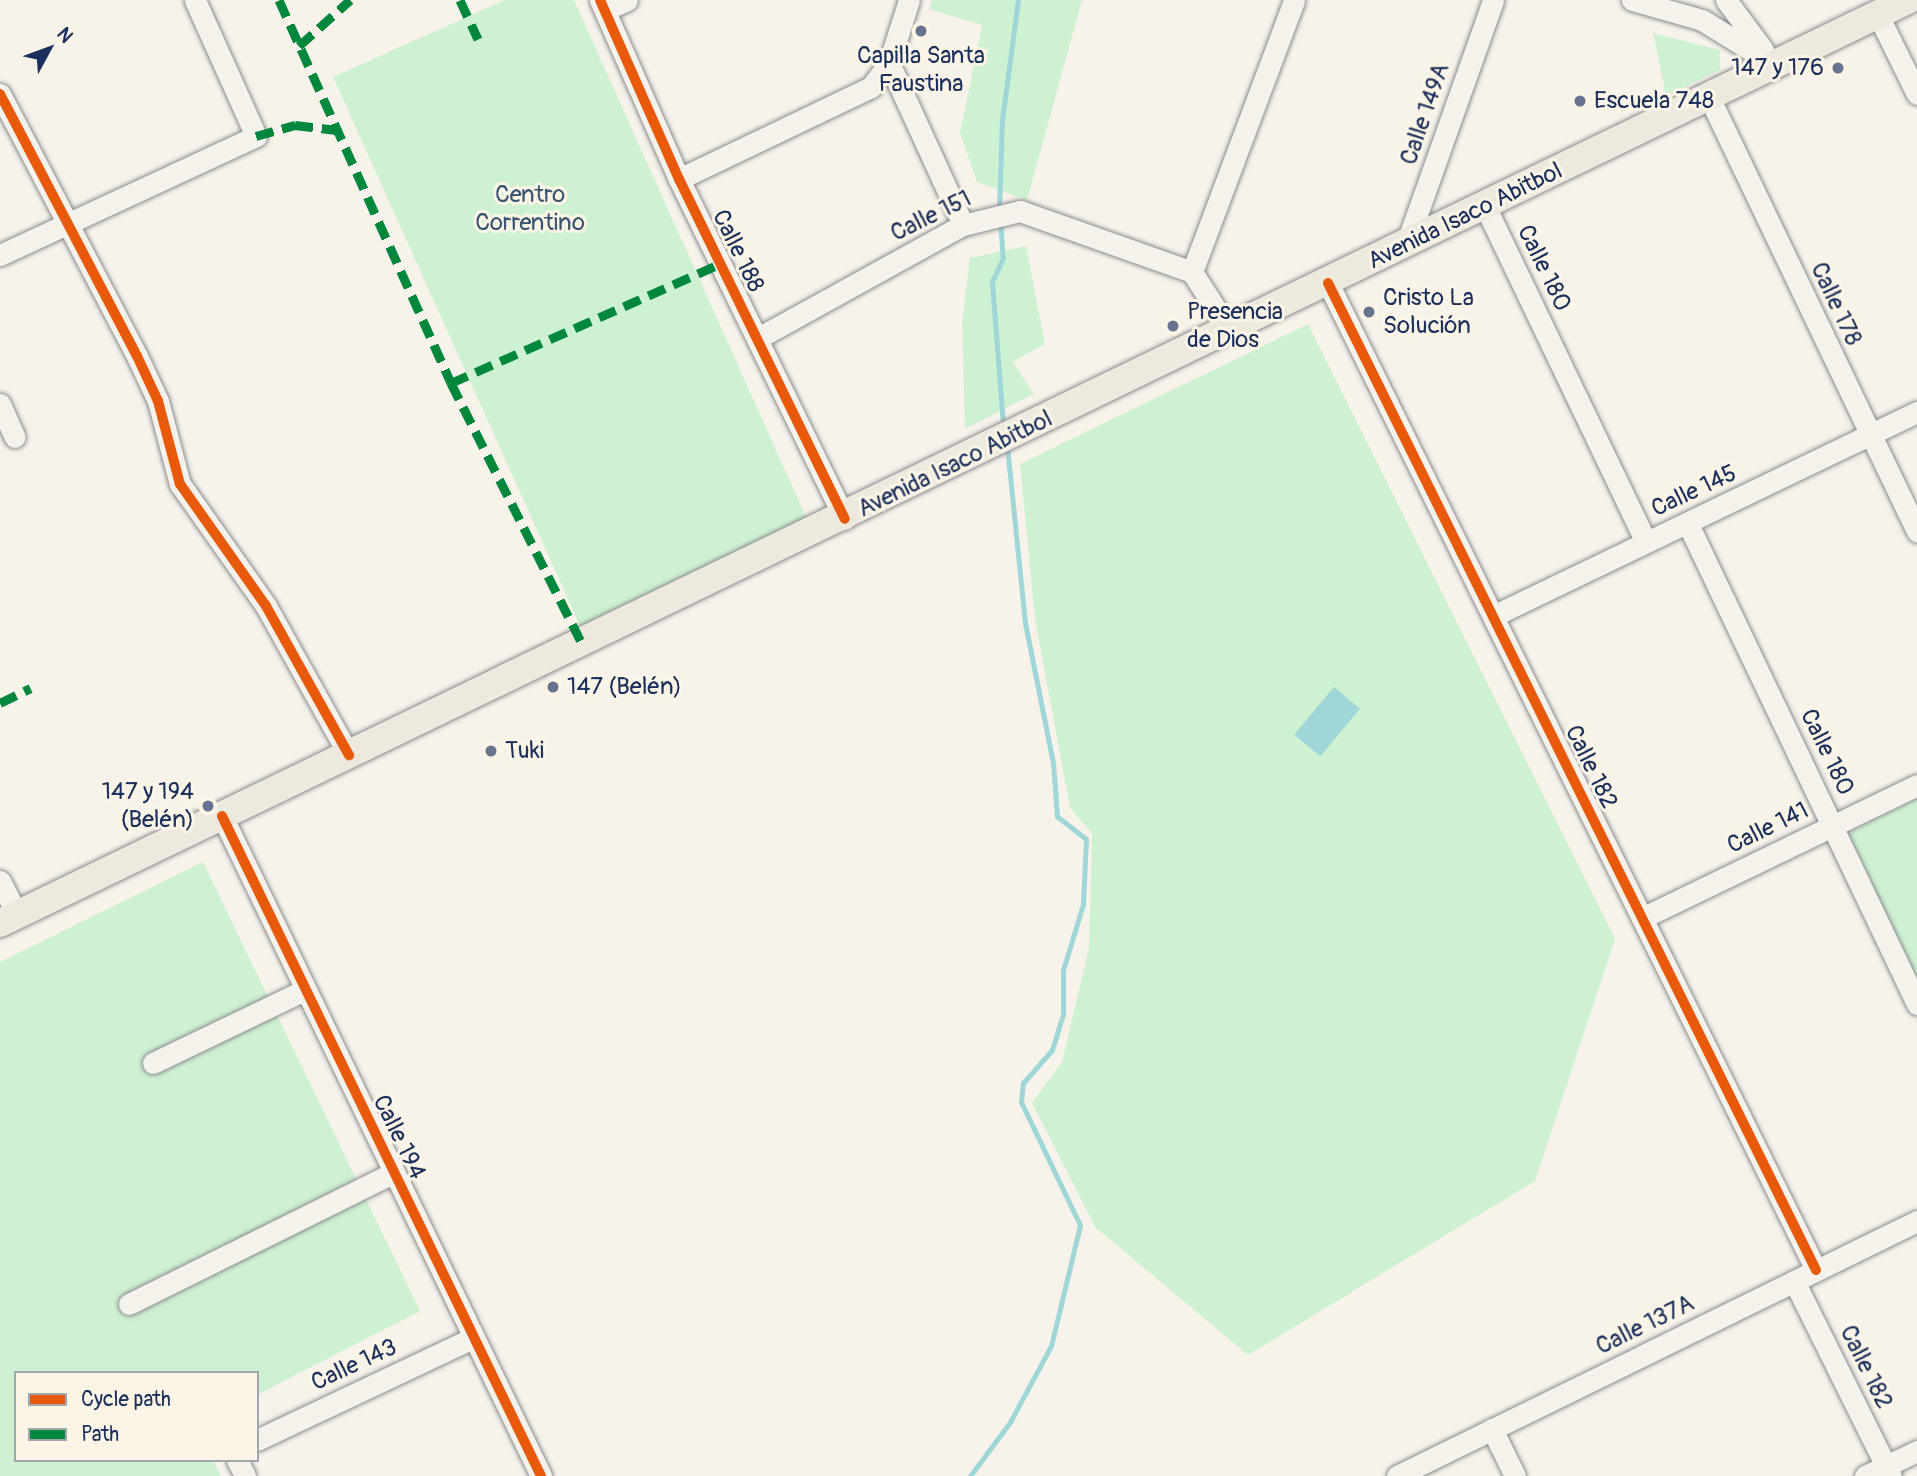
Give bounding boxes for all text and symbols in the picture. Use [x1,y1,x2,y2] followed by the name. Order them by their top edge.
[14,14,84,84] north arrow
[52,22,78,48] text: N
[913,23,929,39] marker: Capilla Santa Faustina
[857,42,985,98] place label: Capilla Santa Faustina
[1731,54,1824,82] place label: 147 y 176
[1394,59,1456,169] street label: Calle 149A
[1830,60,1846,76] marker: 147 y 176
[1594,87,1714,115] place label: Escuela 748
[1572,93,1588,109] marker: Escuela 748
[1363,156,1567,276] street label: Avenida Isaco Abitbol
[475,181,585,237] park label: Centro Correntino
[886,184,976,248] street label: Calle 151
[706,205,770,297] street label: Calle 188
[1511,220,1577,316] street label: Calle 180
[1804,258,1868,350] street label: Calle 178
[1383,284,1474,340] place label: Cristo La Solución
[1187,298,1283,354] place label: Presencia de Dios
[1361,304,1377,320] marker: Cristo La Solución
[1165,318,1181,334] marker: Presencia de Dios
[853,404,1057,524] street label: Avenida Isaco Abitbol
[1647,459,1741,523] street label: Calle 145
[567,673,682,701] place label: 147 (Belén)
[545,679,561,695] marker: 147 (Belén)
[1794,704,1860,800] street label: Calle 180
[1558,721,1624,813] street label: Calle 182
[505,737,544,765] place label: Tuki
[483,743,499,759] marker: Tuki
[102,778,194,834] place label: 147 y 194 (Belén)
[1723,796,1813,860] street label: Calle 141
[200,798,216,814] marker: 147 y 194 (Belén)
[366,1090,432,1184] street label: Calle 194
[1591,1289,1699,1361] street label: Calle 137A
[1833,1321,1899,1413] street label: Calle 182
[307,1333,401,1397] street label: Calle 143
[14,1371,259,1462] legend
[81,1386,171,1413] text: Cycle path
[81,1421,119,1448] text: Path

